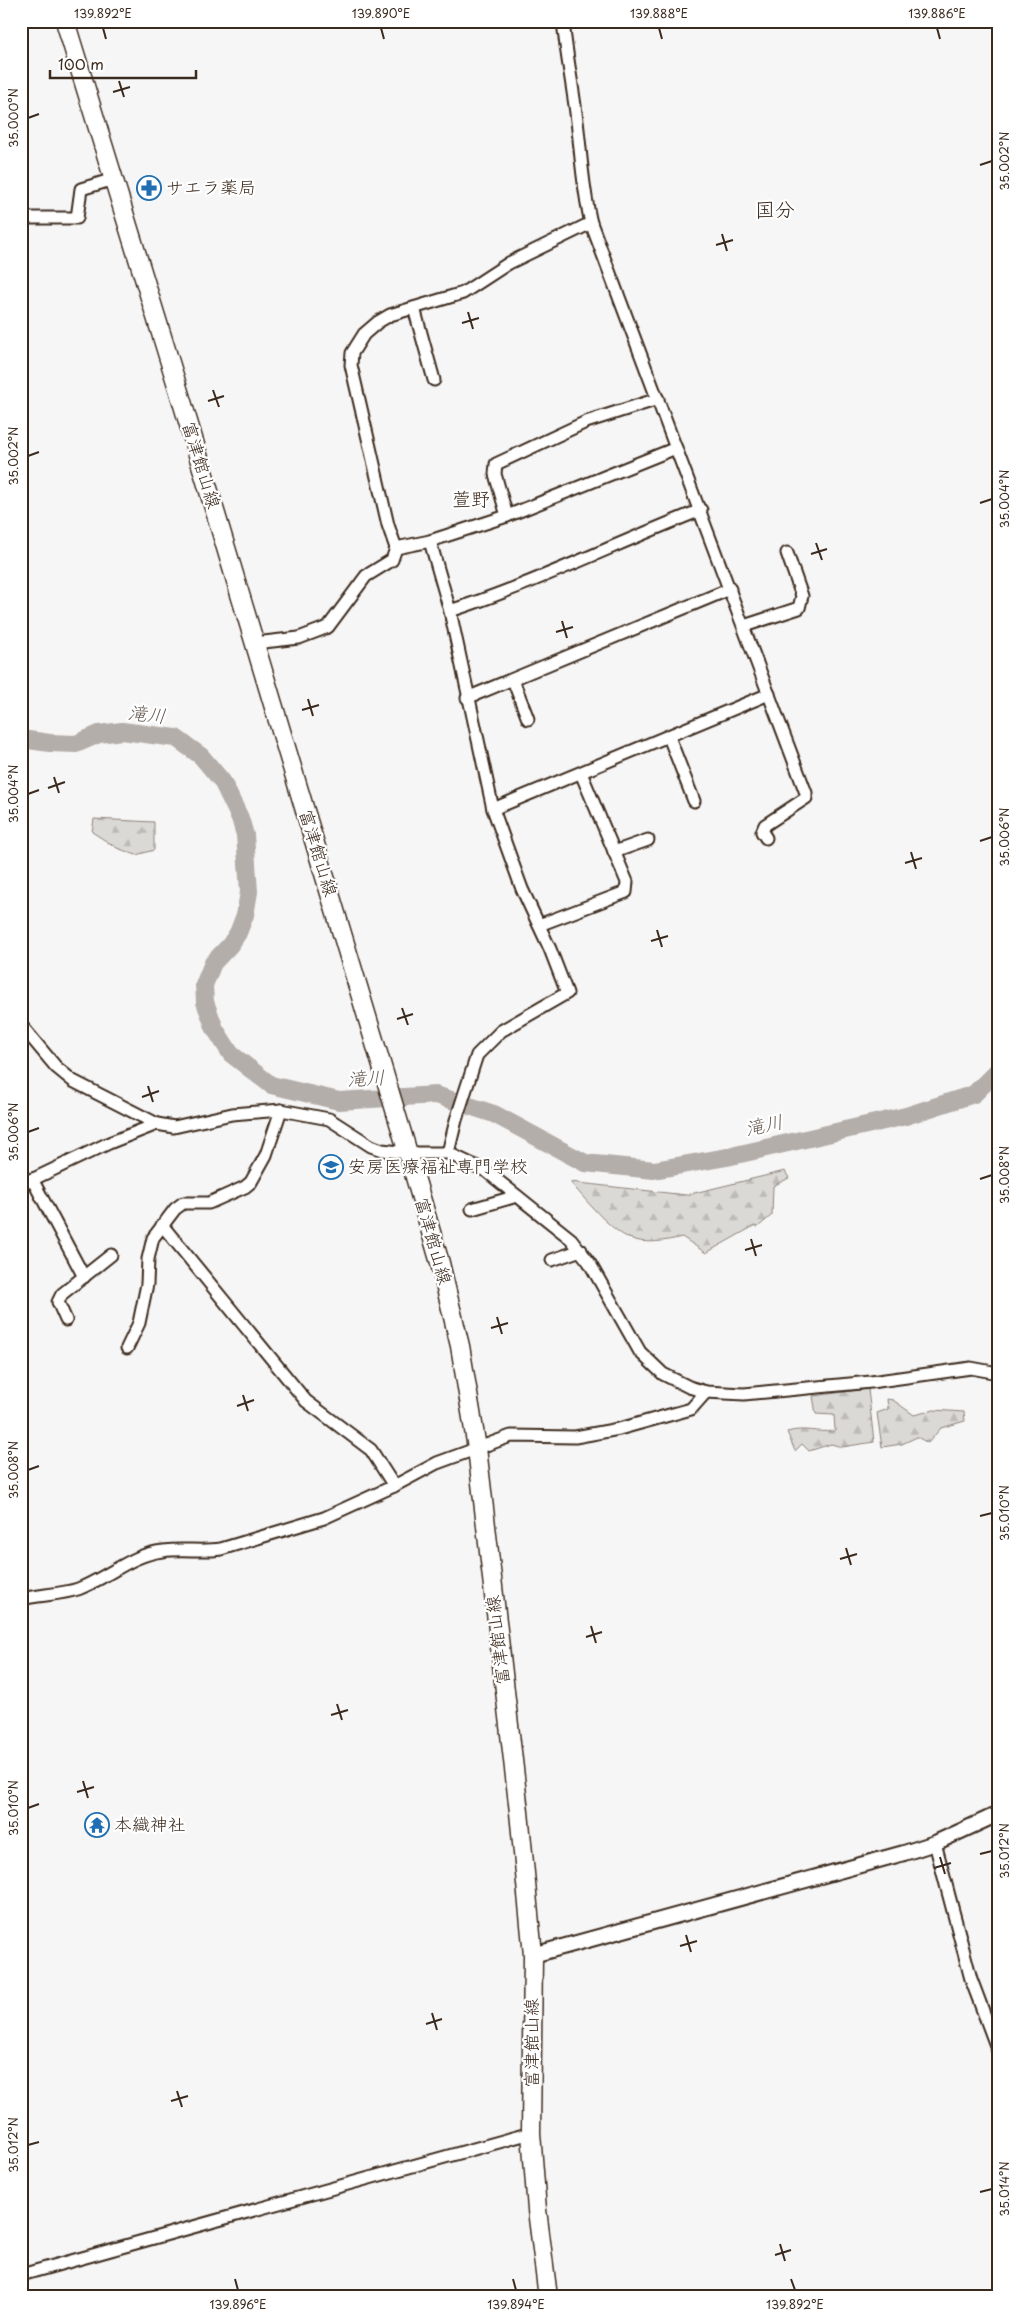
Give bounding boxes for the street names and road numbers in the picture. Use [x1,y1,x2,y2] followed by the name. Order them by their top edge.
[176,418,229,512] street label: 富津館山線
[293,806,346,900] street label: 富津館山線
[409,1194,460,1288] street label: 富津館山線
[478,1594,515,1686] street label: 富津館山線
[517,1998,544,2088] street label: 富津館山線

